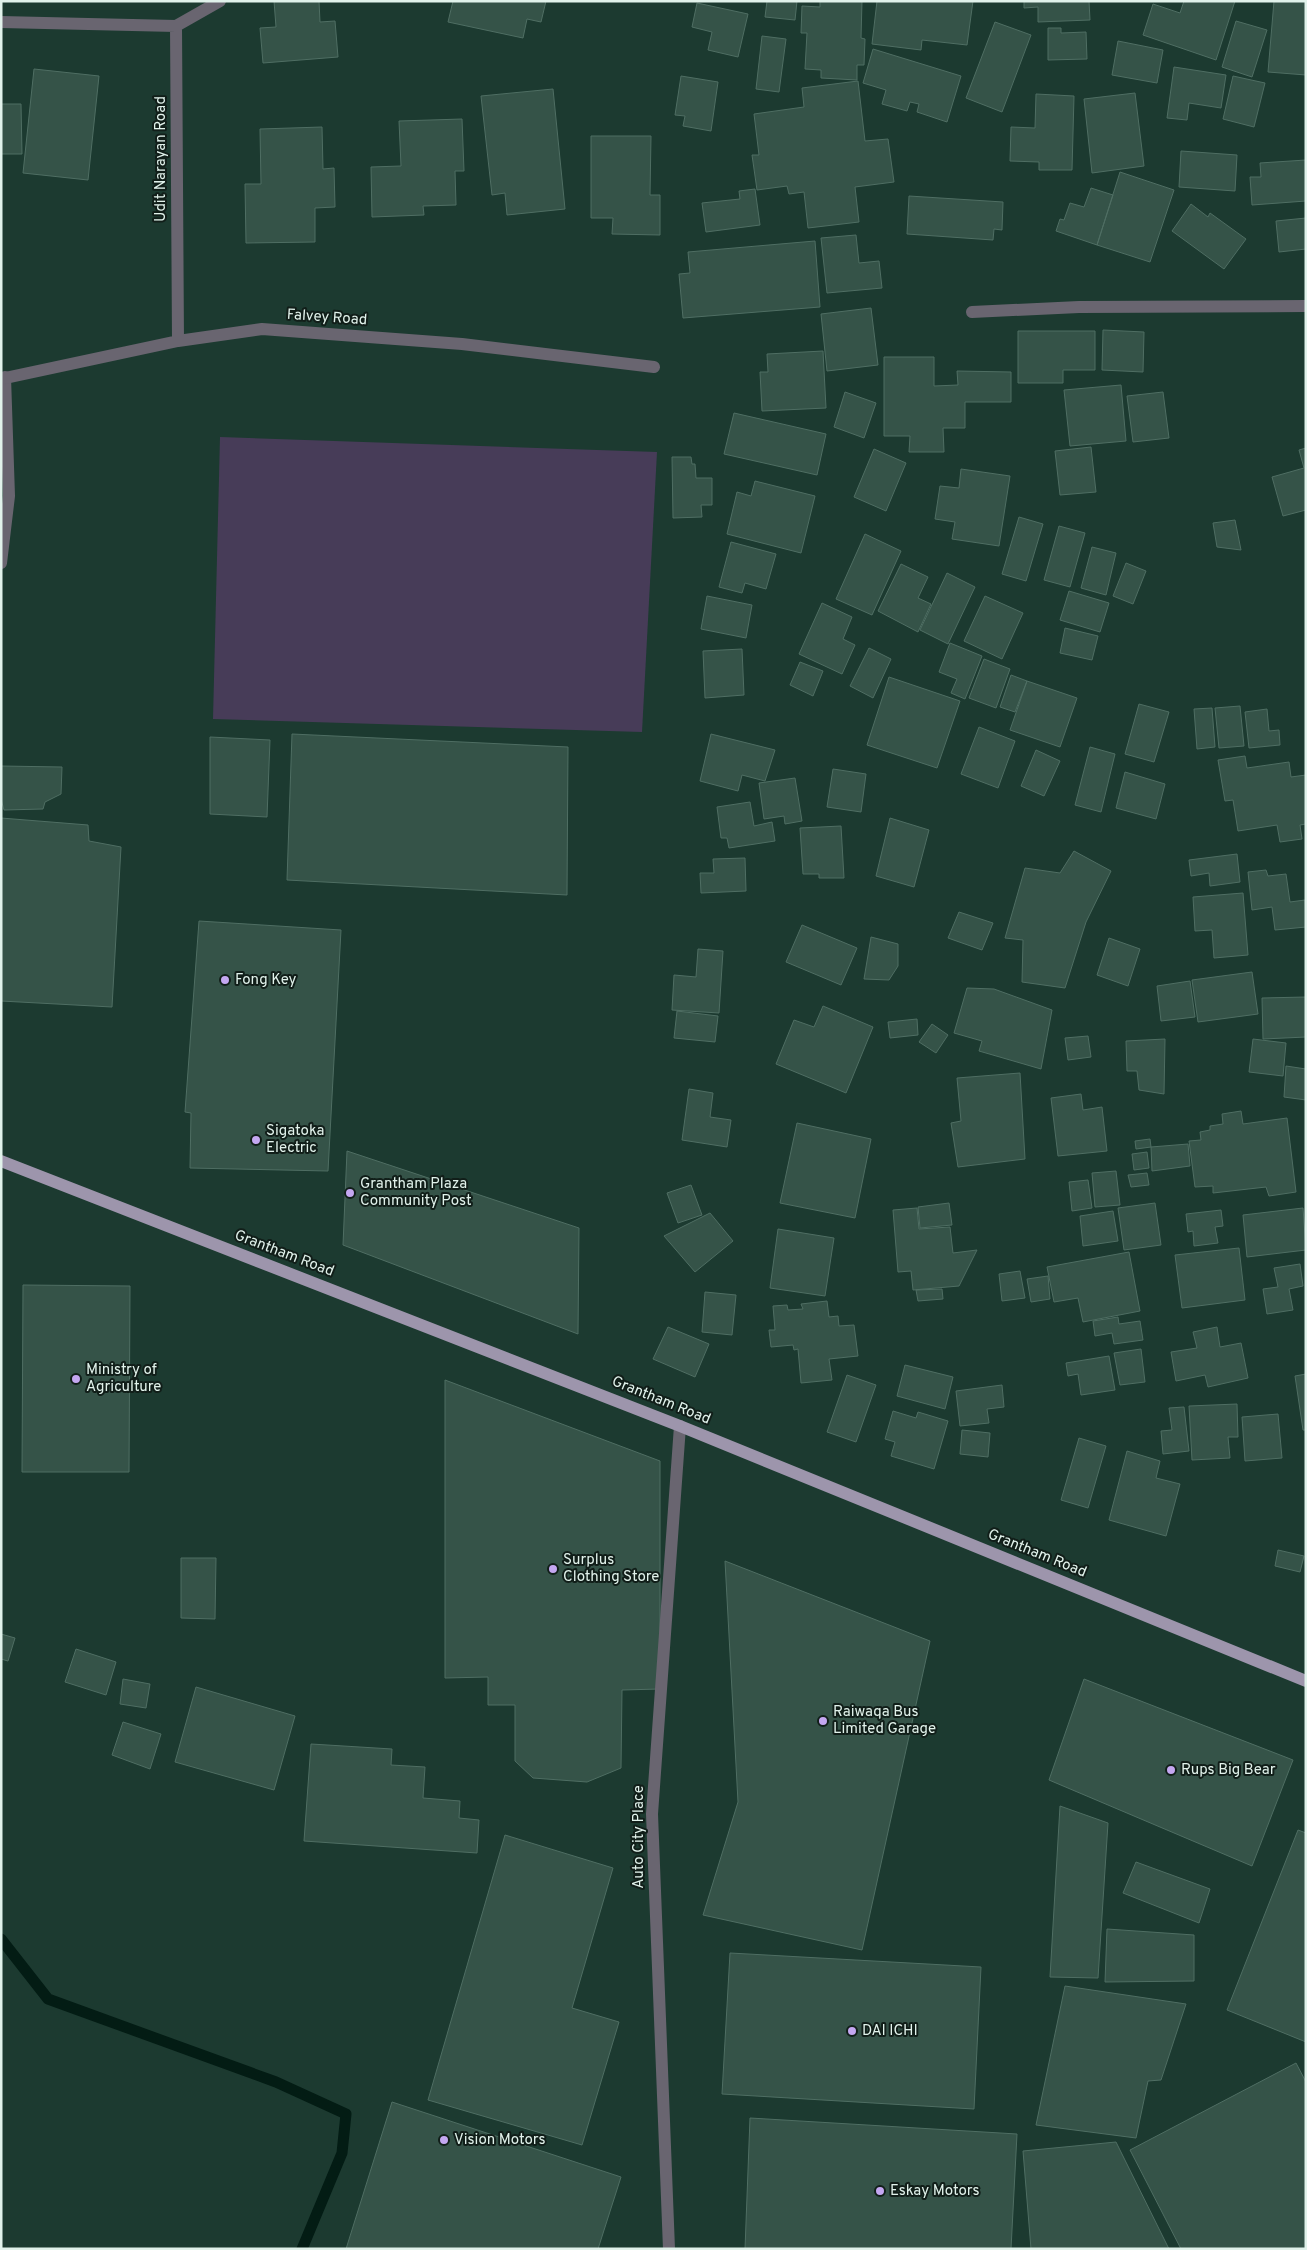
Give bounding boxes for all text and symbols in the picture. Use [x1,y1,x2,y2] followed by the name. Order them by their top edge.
[152,96,171,222] street label: Udit Narayan Road
[286,306,368,330] street label: Falvey Road
[235,971,296,990] place label: Fong Key
[219,974,231,986] marker: Fong Key
[266,1122,324,1158] place label: Sigatoka Electric
[250,1134,262,1146] marker: Sigatoka Electric
[360,1175,472,1211] place label: Grantham Plaza Community Post
[344,1187,356,1199] marker: Grantham Plaza Community Post
[232,1226,336,1282] street label: Grantham Road
[86,1361,161,1397] place label: Ministry of Agriculture
[70,1373,82,1385] marker: Ministry of Agriculture
[609,1373,713,1429] street label: Grantham Road
[985,1526,1089,1582] street label: Grantham Road
[563,1551,659,1587] place label: Surplus Clothing Store
[547,1563,559,1575] marker: Surplus Clothing Store
[833,1703,936,1739] place label: Raiwaqa Bus Limited Garage
[817,1715,829,1727] marker: Raiwaqa Bus Limited Garage
[1181,1761,1276,1780] place label: Rups Big Bear
[1165,1764,1177,1776] marker: Rups Big Bear
[630,1785,649,1889] street label: Auto City Place
[862,2022,918,2041] place label: DAI ICHI
[846,2025,858,2037] marker: DAI ICHI
[454,2131,546,2150] place label: Vision Motors
[438,2134,450,2146] marker: Vision Motors
[890,2182,980,2201] place label: Eskay Motors
[874,2185,886,2197] marker: Eskay Motors

